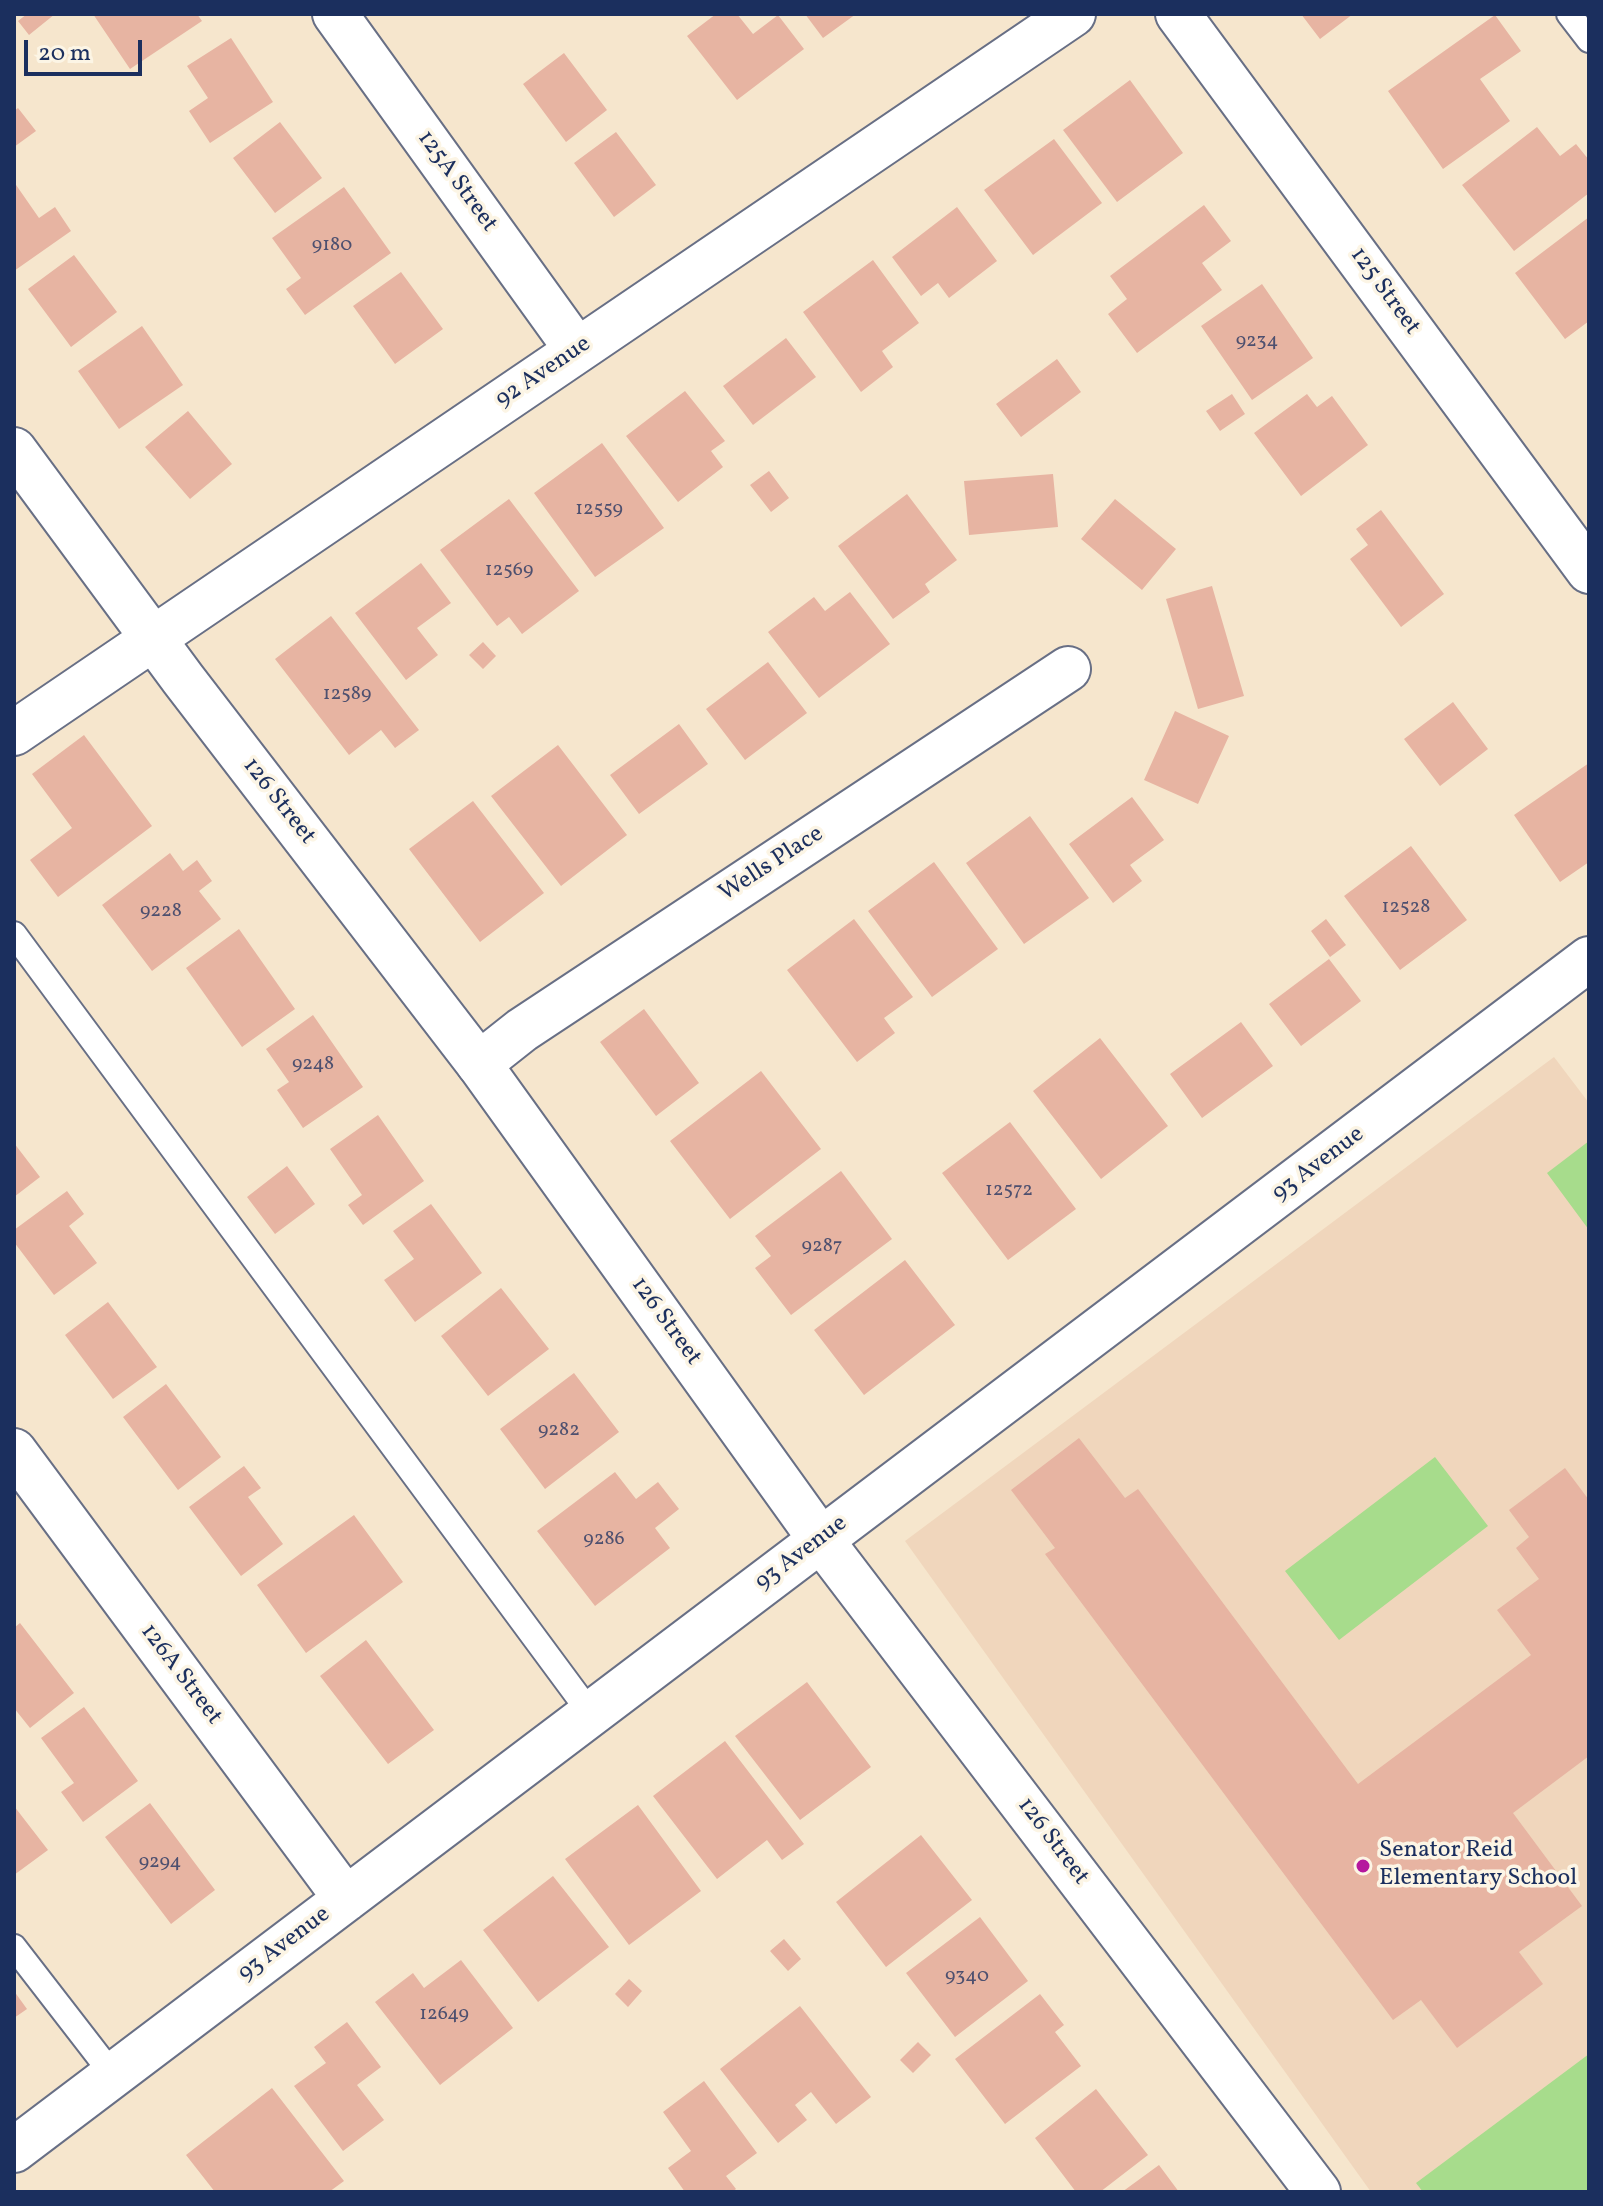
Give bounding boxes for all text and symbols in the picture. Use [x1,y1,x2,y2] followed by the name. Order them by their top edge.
[28,24,146,74] scale bar
[38,37,91,71] text: 20 m
[410,126,502,238] street label: 125A Street
[312,234,352,258] house number: 9180
[1343,242,1425,342] street label: 125 Street
[1236,330,1278,354] house number: 9234
[491,331,597,415] street label: 92 Avenue
[575,498,623,522] house number: 12559
[485,559,533,583] house number: 12569
[323,683,371,707] house number: 12589
[235,753,321,851] street label: 126 Street
[715,821,829,909] street label: Wells Place
[1381,896,1431,920] house number: 12528
[140,900,182,924] house number: 9228
[292,1053,334,1077] house number: 9248
[1267,1121,1371,1209] street label: 93 Avenue
[985,1179,1033,1203] house number: 12572
[802,1235,842,1259] house number: 9287
[623,1272,707,1372] street label: 126 Street
[538,1419,580,1443] house number: 9282
[750,1510,854,1598] street label: 93 Avenue
[583,1528,625,1552] house number: 9286
[133,1619,227,1731] street label: 126A Street
[1010,1793,1094,1891] street label: 126 Street
[1379,1838,1577,1894] place label: Senator Reid Elementary School
[139,1851,181,1875] house number: 9294
[1354,1857,1372,1875] marker: Senator Reid Elementary School
[233,1901,337,1989] street label: 93 Avenue
[945,1965,989,1989] house number: 9340
[419,2003,469,2027] house number: 12649

